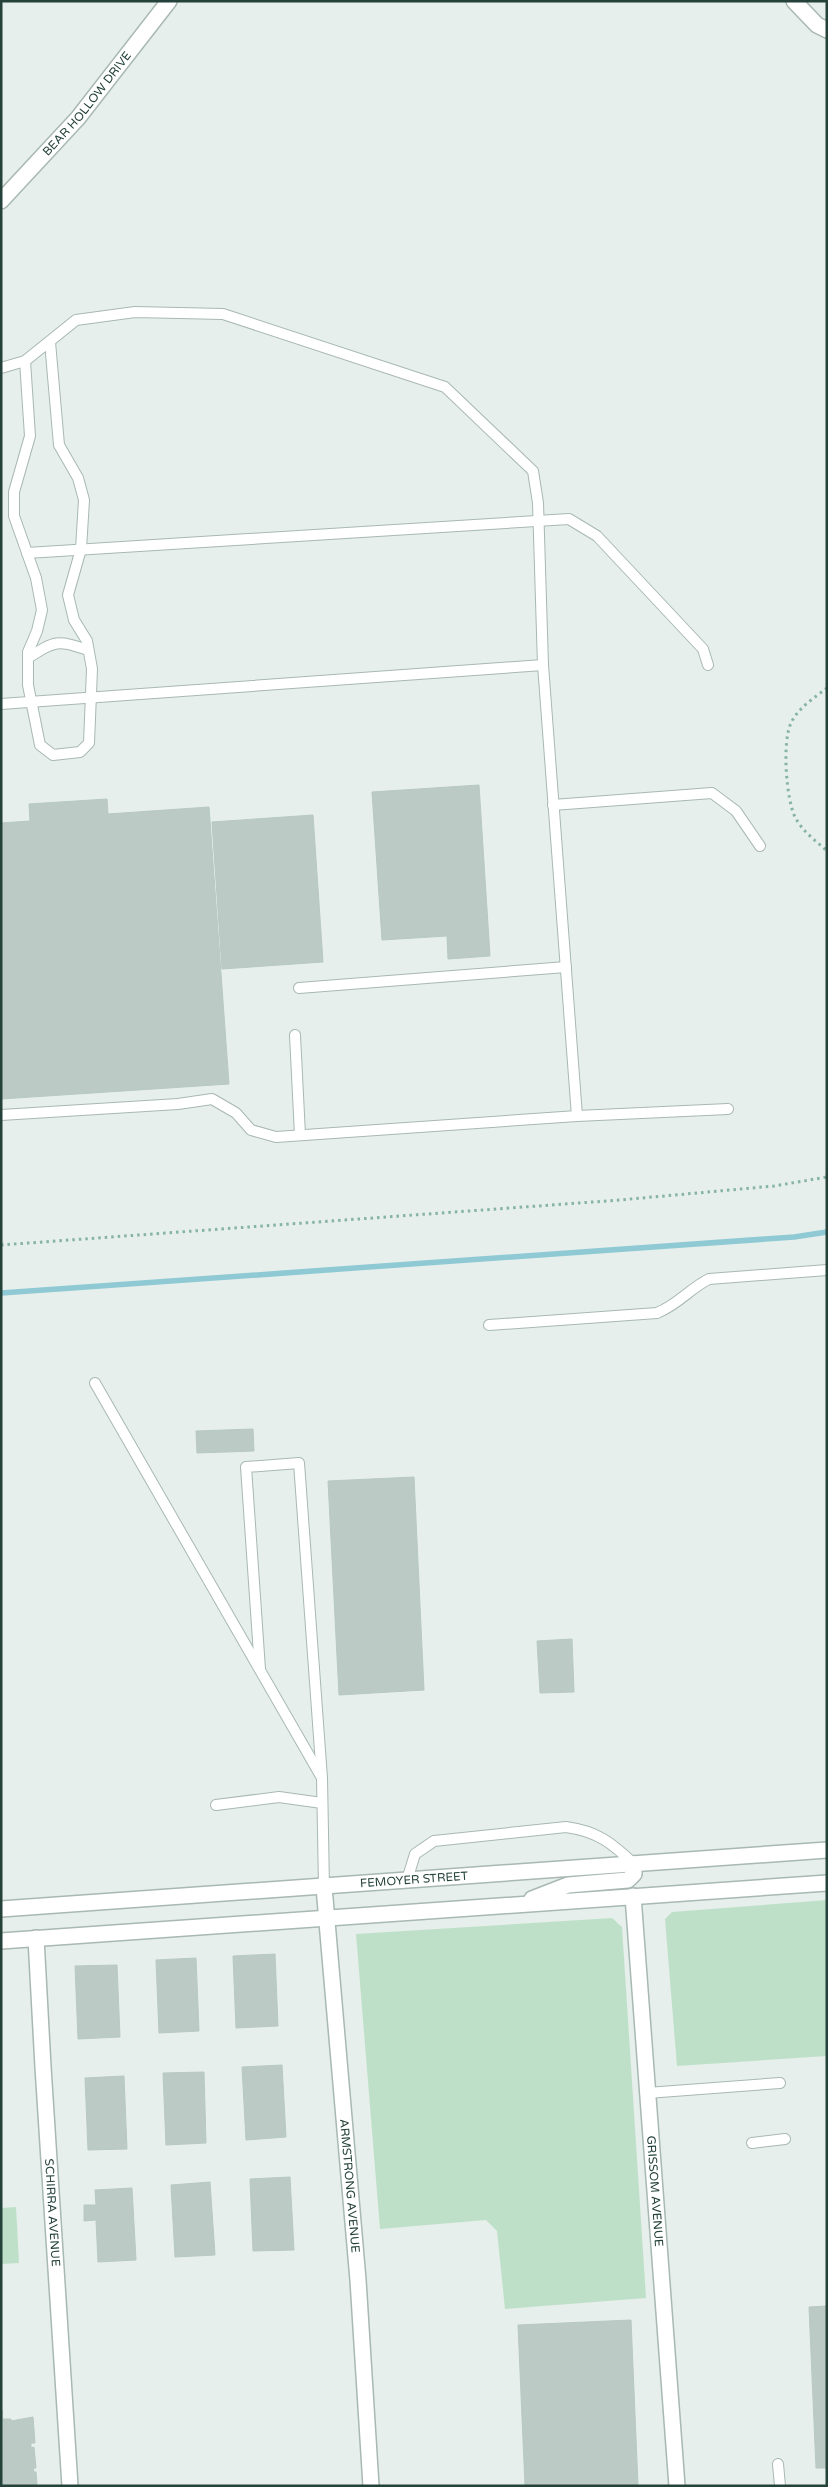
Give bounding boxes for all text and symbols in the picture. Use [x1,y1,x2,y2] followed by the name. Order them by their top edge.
[40,48,134,159] street label: BEAR HOLLOW DRIVE
[359,1869,469,1890] street label: FEMOYER STREET
[337,2118,363,2254] street label: ARMSTRONG AVENUE
[644,2135,666,2247] street label: GRISSOM AVENUE
[42,2158,63,2267] street label: SCHIRRA AVENUE

